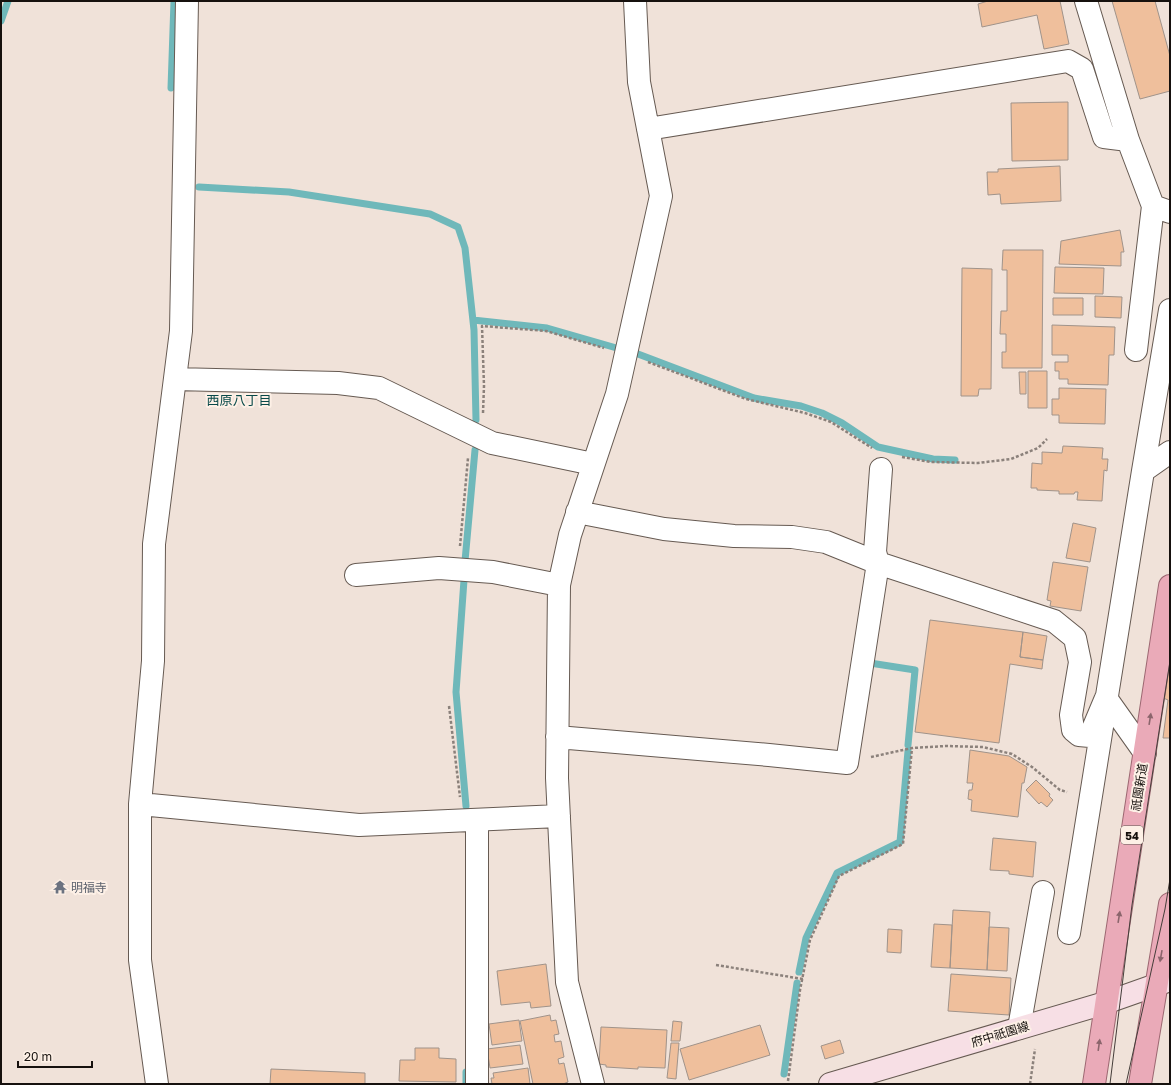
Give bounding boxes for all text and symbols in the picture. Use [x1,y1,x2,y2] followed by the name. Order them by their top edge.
[206,392,272,408] district label: 西原八丁目
[1147,713,1153,725] one-way arrow
[1128,762,1150,812] street label: 祇園新道
[1121,826,1143,844] road number: 54
[52,879,68,895] temple icon: 明福寺
[71,880,107,895] place label: 明福寺
[1116,911,1122,923] one-way arrow
[1158,950,1164,963] one-way arrow
[969,1018,1031,1050] street label: 府中祇園線
[1096,1039,1102,1051] one-way arrow
[18,1043,92,1069] scale bar
[24,1049,52,1064] text: 20 m

